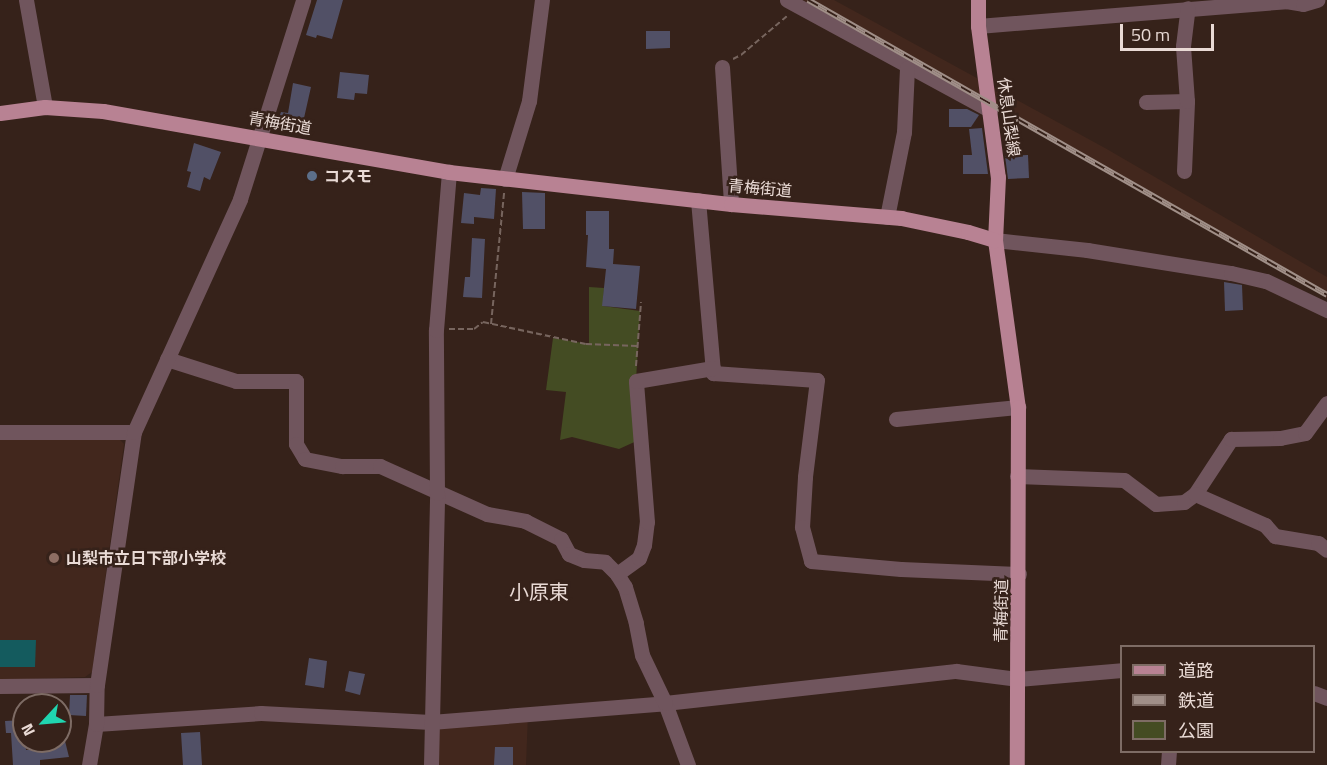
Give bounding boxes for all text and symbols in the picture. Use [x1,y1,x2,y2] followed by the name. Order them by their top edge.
[1123,12,1218,50] scale bar
[1131,21,1170,48] text: 50 m
[994,76,1024,158] street label: 休息山梨線
[247,108,313,138] street label: 青梅街道
[324,166,372,186] place label: コスモ
[305,169,319,183] marker: コスモ
[727,176,793,200] street label: 青梅街道
[66,548,226,568] place label: 山梨市立日下部小学校
[47,551,61,565] marker: 山梨市立日下部小学校
[509,579,569,603] district label: 小原東
[991,579,1011,643] street label: 青梅街道
[1120,645,1315,753] legend
[1178,657,1214,684] text: 道路
[1178,687,1214,714] text: 鉄道
[12,693,72,753] north arrow
[1178,717,1214,744] text: 公園
[14,720,41,740] text: N

